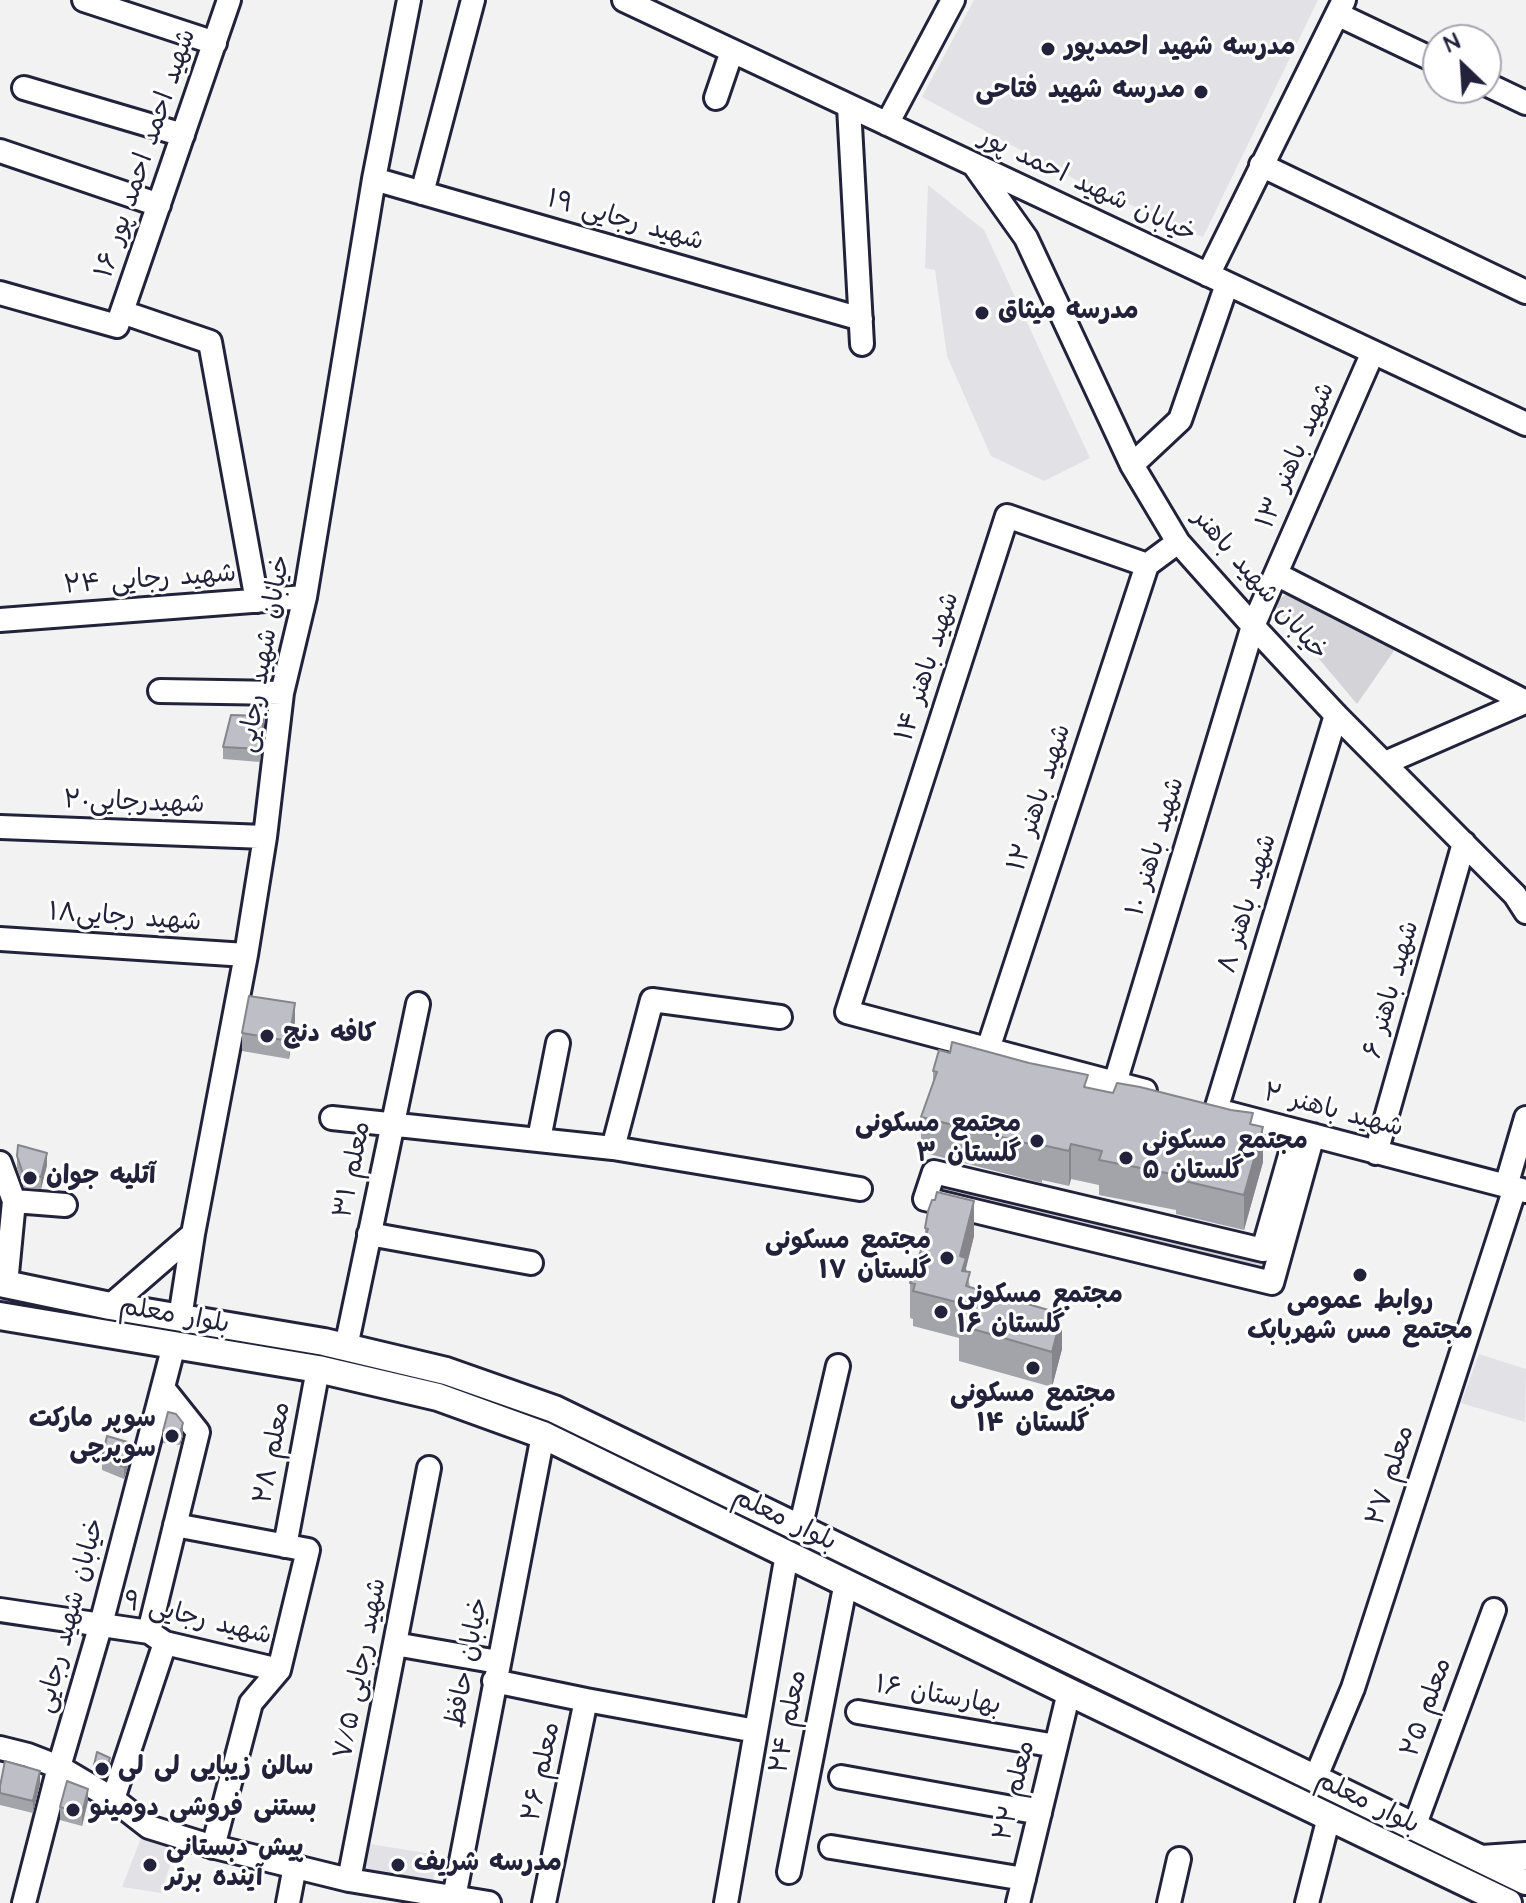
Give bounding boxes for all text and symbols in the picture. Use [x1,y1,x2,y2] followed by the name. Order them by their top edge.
[1422,24,1502,104] north arrow
[90,25,204,283] street label: شهید احمد احمد پور ۱۶
[1440,27,1465,61] text: N
[1064,33,1296,65] place label: مدرسه شهید احمدپور
[1039,40,1057,58] marker: مدرسه شهید احمدپور
[975,76,1185,108] place label: مدرسه شهید فتاحی
[1192,83,1210,101] marker: مدرسه شهید فتاحی
[974,123,1200,251] street label: خیابان شهید احمد پور
[543,185,707,259] street label: شهید رجایی ۱۹
[998,297,1139,329] place label: مدرسه میثاق
[973,304,991,322] marker: مدرسه میثاق
[1251,378,1343,534] street label: شهید باهنر ۱۳
[1185,504,1333,668] street label: خیابان شهید باهنر
[233,553,299,755] street label: خیابان شهید رجایی
[63,559,237,603] street label: شهید رجایی ۲۴
[890,589,968,745] street label: شهید باهنر ۱۴
[1003,721,1079,875] street label: شهید باهنر ۱۲
[1121,774,1193,920] street label: شهید باهنر ۱۰
[63,786,205,822] street label: شهیدرجایی۲۰
[1213,831,1285,977] street label: شهید باهنر ۸
[48,898,202,940] street label: شهید رجایی۱۸
[1358,918,1428,1062] street label: شهید باهنر ۶
[283,1020,376,1052] place label: کافه دنج
[258,1027,276,1045] marker: کافه دنج
[1260,1078,1406,1146] street label: شهید باهنر ۲
[855,1110,1021,1172] place label: مجتمع مسکونی گلستان ۳
[329,1119,379,1221] street label: معلم ۳۱
[1142,1127,1308,1188] place label: مجتمع مسکونی گلستان ۵
[1028,1132,1046,1150] marker: مجتمع مسکونی گلستان ۳
[1117,1149,1135,1167] marker: مجتمع مسکونی گلستان ۵
[46,1162,156,1194] place label: آتلیه جوان
[21,1169,39,1187] marker: آتلیه جوان
[765,1227,931,1288] place label: مجتمع مسکونی گلستان ۱۷
[938,1249,956,1267] marker: مجتمع مسکونی گلستان ۱۷
[1351,1266,1369,1284] marker: روابط عمومی مجتمع مس شهربابک
[957,1281,1123,1342] place label: مجتمع مسکونی گلستان ۱۶
[1247,1287,1473,1348] place label: روابط عمومی مجتمع مس شهربابک
[116,1292,232,1342] street label: بلوار معلم
[932,1303,950,1321] marker: مجتمع مسکونی گلستان ۱۶
[1024,1359,1042,1377] marker: مجتمع مسکونی گلستان ۱۴
[950,1380,1116,1442] place label: مجتمع مسکونی گلستان ۱۴
[249,1399,299,1507] street label: معلم ۲۸
[29,1405,156,1466] place label: سوپر مارکت سوپرچی
[1361,1422,1423,1530] street label: معلم ۲۷
[163,1427,181,1445] marker: سوپر مارکت سوپرچی
[727,1483,841,1559] street label: بلوار معلم
[31,1515,113,1717] street label: خیابان شهید رجایی
[329,1576,395,1762] street label: شهید رجایی ۷/۵
[119,1586,275,1654] street label: شهید رجایی ۹
[441,1595,497,1731] street label: خیابان حافظ
[1396,1654,1460,1762] street label: معلم ۲۵
[765,1668,815,1776] street label: معلم ۲۴
[873,1671,1003,1723] street label: بهارستان ۱۶
[517,1719,569,1825] street label: معلم ۲۶
[988,1737,1044,1845] street label: معلم ۲۲
[118,1753,313,1785] place label: سالن زیبایی لی لی
[93,1760,111,1778] marker: سالن زیبایی لی لی
[1310,1766,1424,1842] street label: بلوار معلم
[89,1794,317,1826] place label: بستنی فروشی دومینو
[64,1801,82,1819] marker: بستنی فروشی دومینو
[166,1834,303,1896] place label: پیش دبستانی آینده برتر
[414,1849,562,1881] place label: مدرسه شریف
[141,1856,159,1874] marker: پیش دبستانی آینده برتر
[389,1856,407,1874] marker: مدرسه شریف

